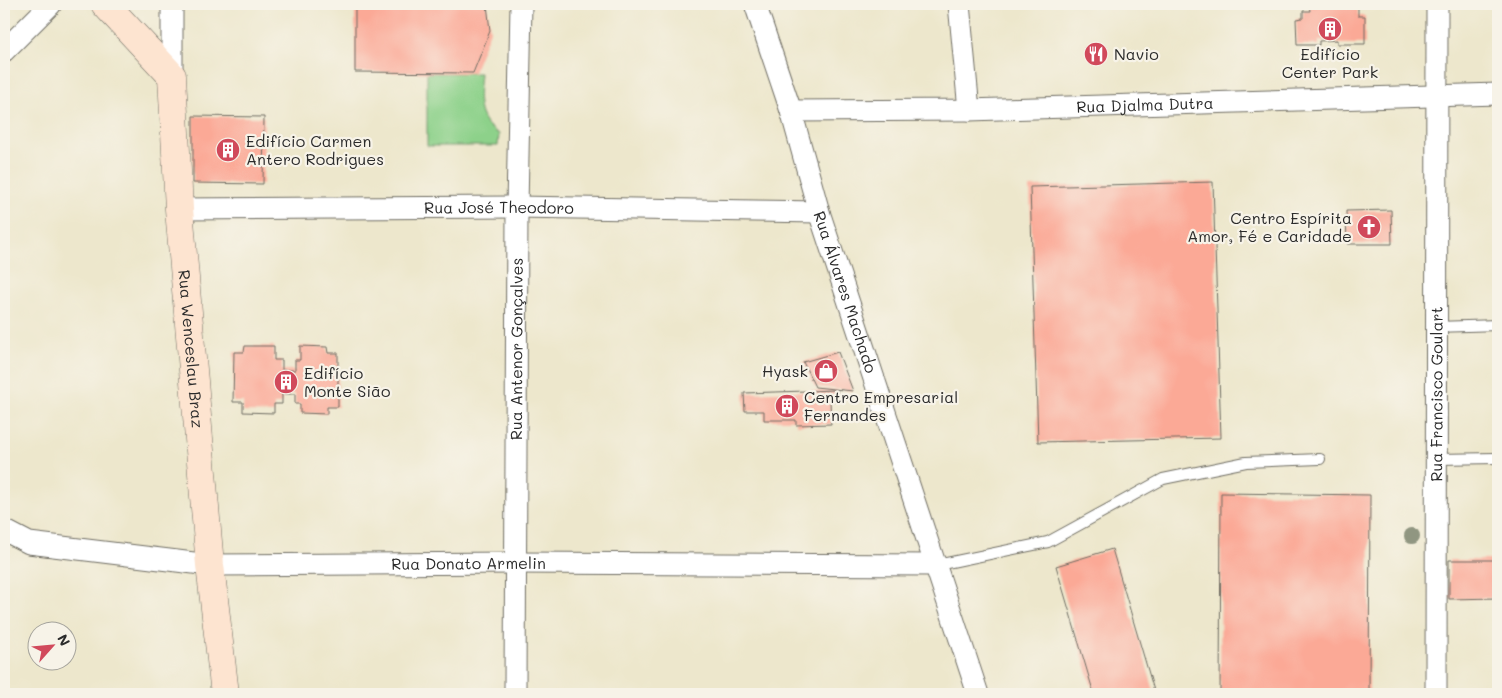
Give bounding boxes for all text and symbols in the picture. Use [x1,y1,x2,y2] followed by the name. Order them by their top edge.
[1317,16,1343,42] building icon: Edifício Center Park
[1083,41,1109,67] restaurant icon: Navio
[1114,43,1159,64] place label: Navio
[1282,43,1378,82] place label: Edifício Center Park
[1076,92,1214,117] street label: Rua Djalma Dutra
[246,130,384,169] place label: Edifício Carmen Antero Rodrigues
[215,137,241,163] building icon: Edifício Carmen Antero Rodrigues
[424,196,574,218] street label: Rua José Theodoro
[1187,207,1352,246] place label: Centro Espírita Amor, Fé e Caridade
[809,208,882,376] street label: Rua Álvares Machado
[1356,214,1382,240] church icon: Centro Espírita Amor, Fé e Caridade
[505,258,527,440] street label: Rua Antenor Gonçalves
[174,269,209,429] street label: Rua Wenceslau Braz
[1425,306,1447,482] street label: Rua Francisco Goulart
[813,358,839,384] shop icon: Hyask
[762,360,808,381] place label: Hyask
[304,362,391,401] place label: Edifício Monte Sião
[273,369,299,395] building icon: Edifício Monte Sião
[804,386,958,425] place label: Centro Empresarial Fernandes
[774,393,800,419] building icon: Centro Empresarial Fernandes
[391,552,546,574] street label: Rua Donato Armelin
[28,620,78,670] north arrow
[53,631,75,649] text: N

